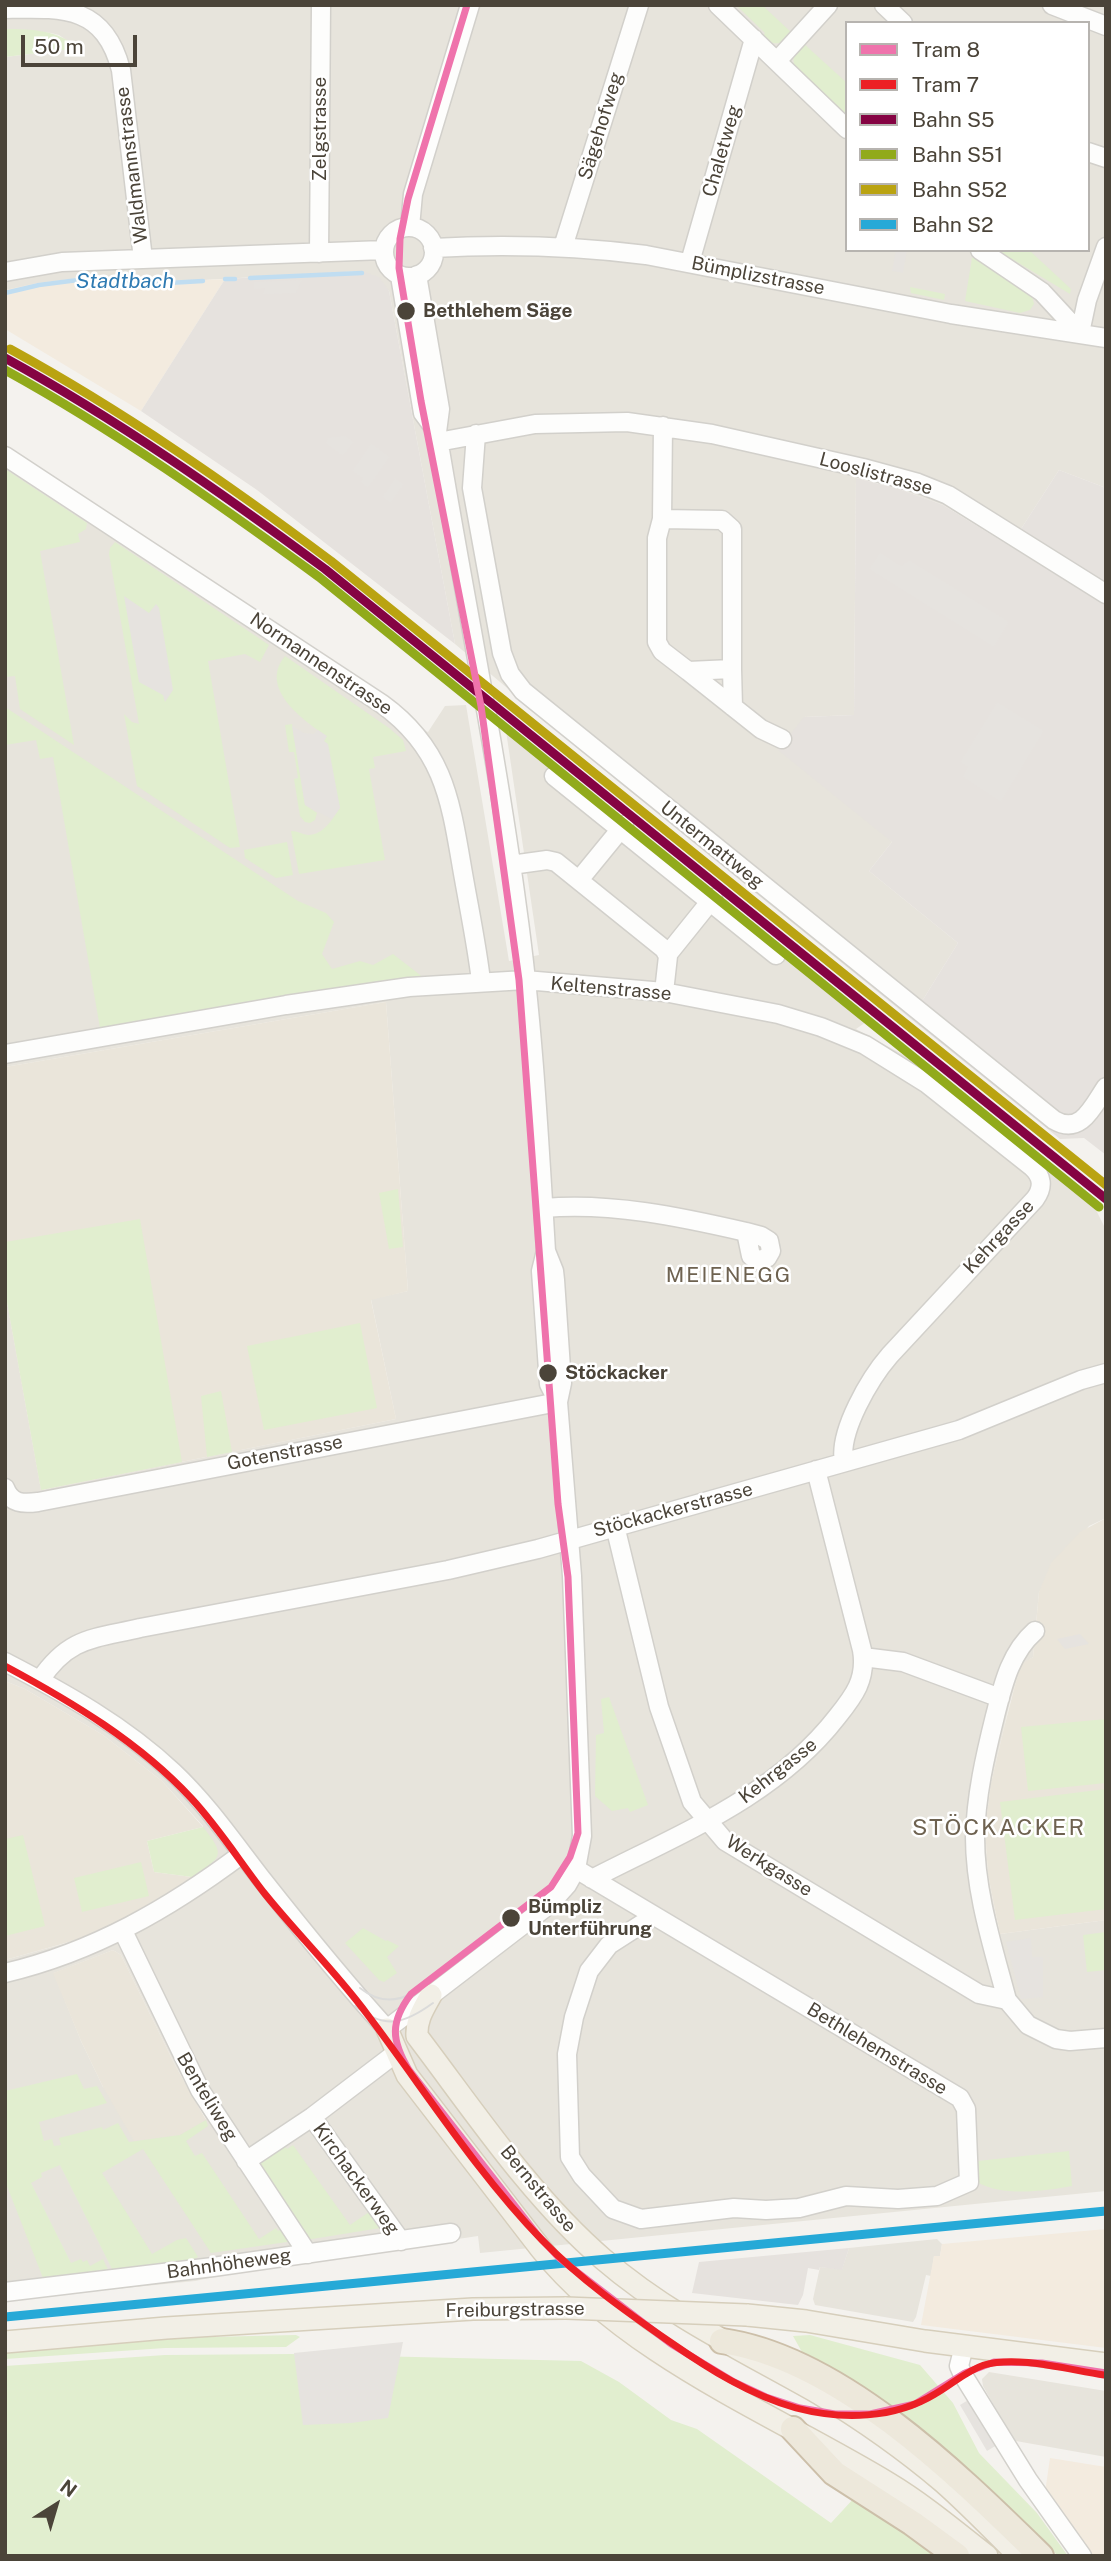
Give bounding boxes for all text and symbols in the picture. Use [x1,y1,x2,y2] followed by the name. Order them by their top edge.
[24,21,140,65] scale bar
[845,21,1090,252] legend
[34,34,84,59] text: 50 m
[912,37,980,62] text: Tram 8
[574,69,628,183] street label: Sägehofweg
[912,72,979,97] text: Tram 7
[309,77,331,181] street label: Zelgstrasse
[111,85,153,245] street label: Waldmannstrasse
[698,102,746,200] street label: Chaletweg
[912,107,995,132] text: Bahn S5
[912,142,1003,167] text: Bahn S51
[912,177,1007,202] text: Bahn S52
[912,212,994,237] text: Bahn S2
[689,252,827,300] street label: Bümplizstrasse
[76,269,174,295] water label: Stadtbach
[395,300,417,322] marker: Bethlehem Säge
[423,300,573,322] place label: Bethlehem Säge
[817,448,935,500] street label: Looslistrasse
[245,608,397,720] street label: Normannenstrasse
[656,796,768,894] street label: Untermattweg
[550,972,672,1006] street label: Keltenstrasse
[959,1195,1039,1279] street label: Kehrgasse
[667,1263,791,1289] district label: MEIENEGG
[537,1362,559,1384] marker: Stöckacker
[565,1362,668,1384] place label: Stöckacker
[225,1431,345,1475] street label: Gotenstrasse
[591,1478,755,1542] street label: Stöckackerstrasse
[734,1733,822,1809] street label: Kehrgasse
[913,1814,1085,1842] district label: STÖCKACKER
[722,1830,816,1902] street label: Werkgasse
[528,1896,652,1940] place label: Bümpliz Unterführung
[500,1907,522,1929] marker: Bümpliz Unterführung
[803,1998,951,2100] street label: Bethlehemstrasse
[172,2048,242,2146] street label: Benteliweg
[308,2119,404,2239] street label: Kirchackerweg
[495,2141,581,2237] street label: Bernstrasse
[165,2244,293,2284] street label: Bahnhöheweg
[445,2297,585,2323] street label: Freiburgstrasse
[21,2470,91,2540] north arrow
[56,2475,81,2501] text: N

